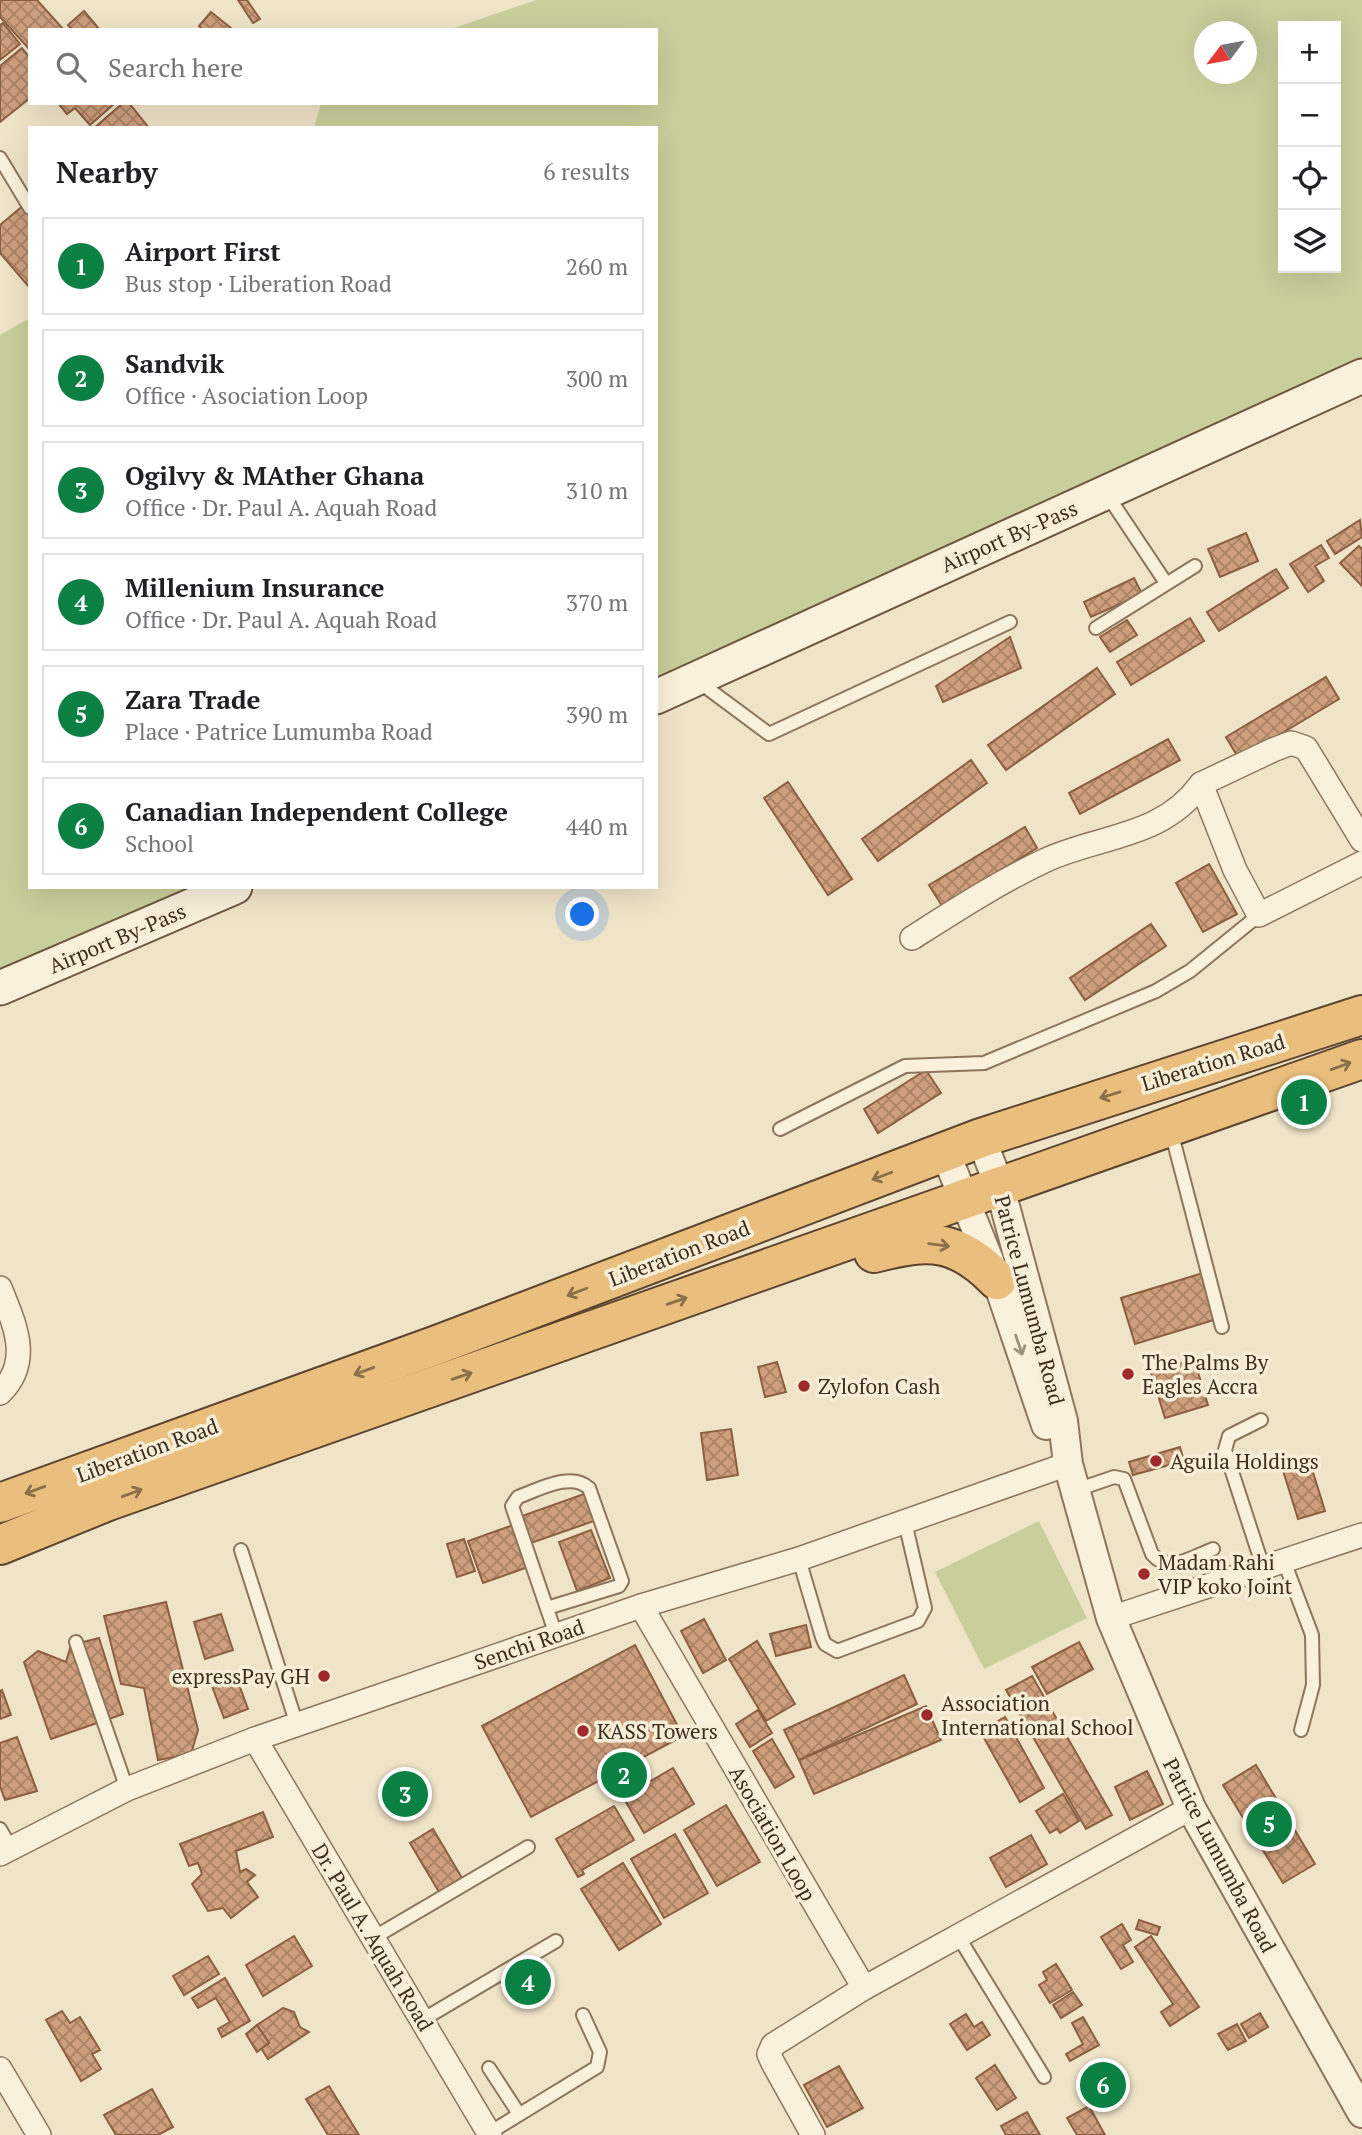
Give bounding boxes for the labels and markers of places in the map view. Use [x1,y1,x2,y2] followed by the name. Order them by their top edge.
[1281,1076,1327,1128] pin: 1
[1142,1348,1269,1400] place label: The Palms By Eagles Accra
[1120,1366,1136,1382] marker: The Palms By Eagles Accra
[818,1372,940,1400] place label: Zylofon Cash
[796,1378,812,1394] marker: Zylofon Cash
[1170,1447,1319,1475] place label: Aguila Holdings
[1148,1453,1164,1469] marker: Aguila Holdings
[1158,1548,1292,1600] place label: Madam Rahi VIP koko Joint
[1136,1566,1152,1582] marker: Madam Rahi VIP koko Joint
[172,1662,310,1690] place label: expressPay GH
[316,1668,332,1684] marker: expressPay GH
[941,1689,1134,1741] place label: Association International School
[919,1707,935,1723] marker: Association International School
[597,1717,718,1745] place label: KASS Towers
[575,1723,591,1739] marker: KASS Towers
[601,1749,647,1801] pin: 2
[382,1768,428,1820] pin: 3
[1246,1798,1292,1850] pin: 5
[505,1956,551,2008] pin: 4
[1080,2059,1126,2111] pin: 6

